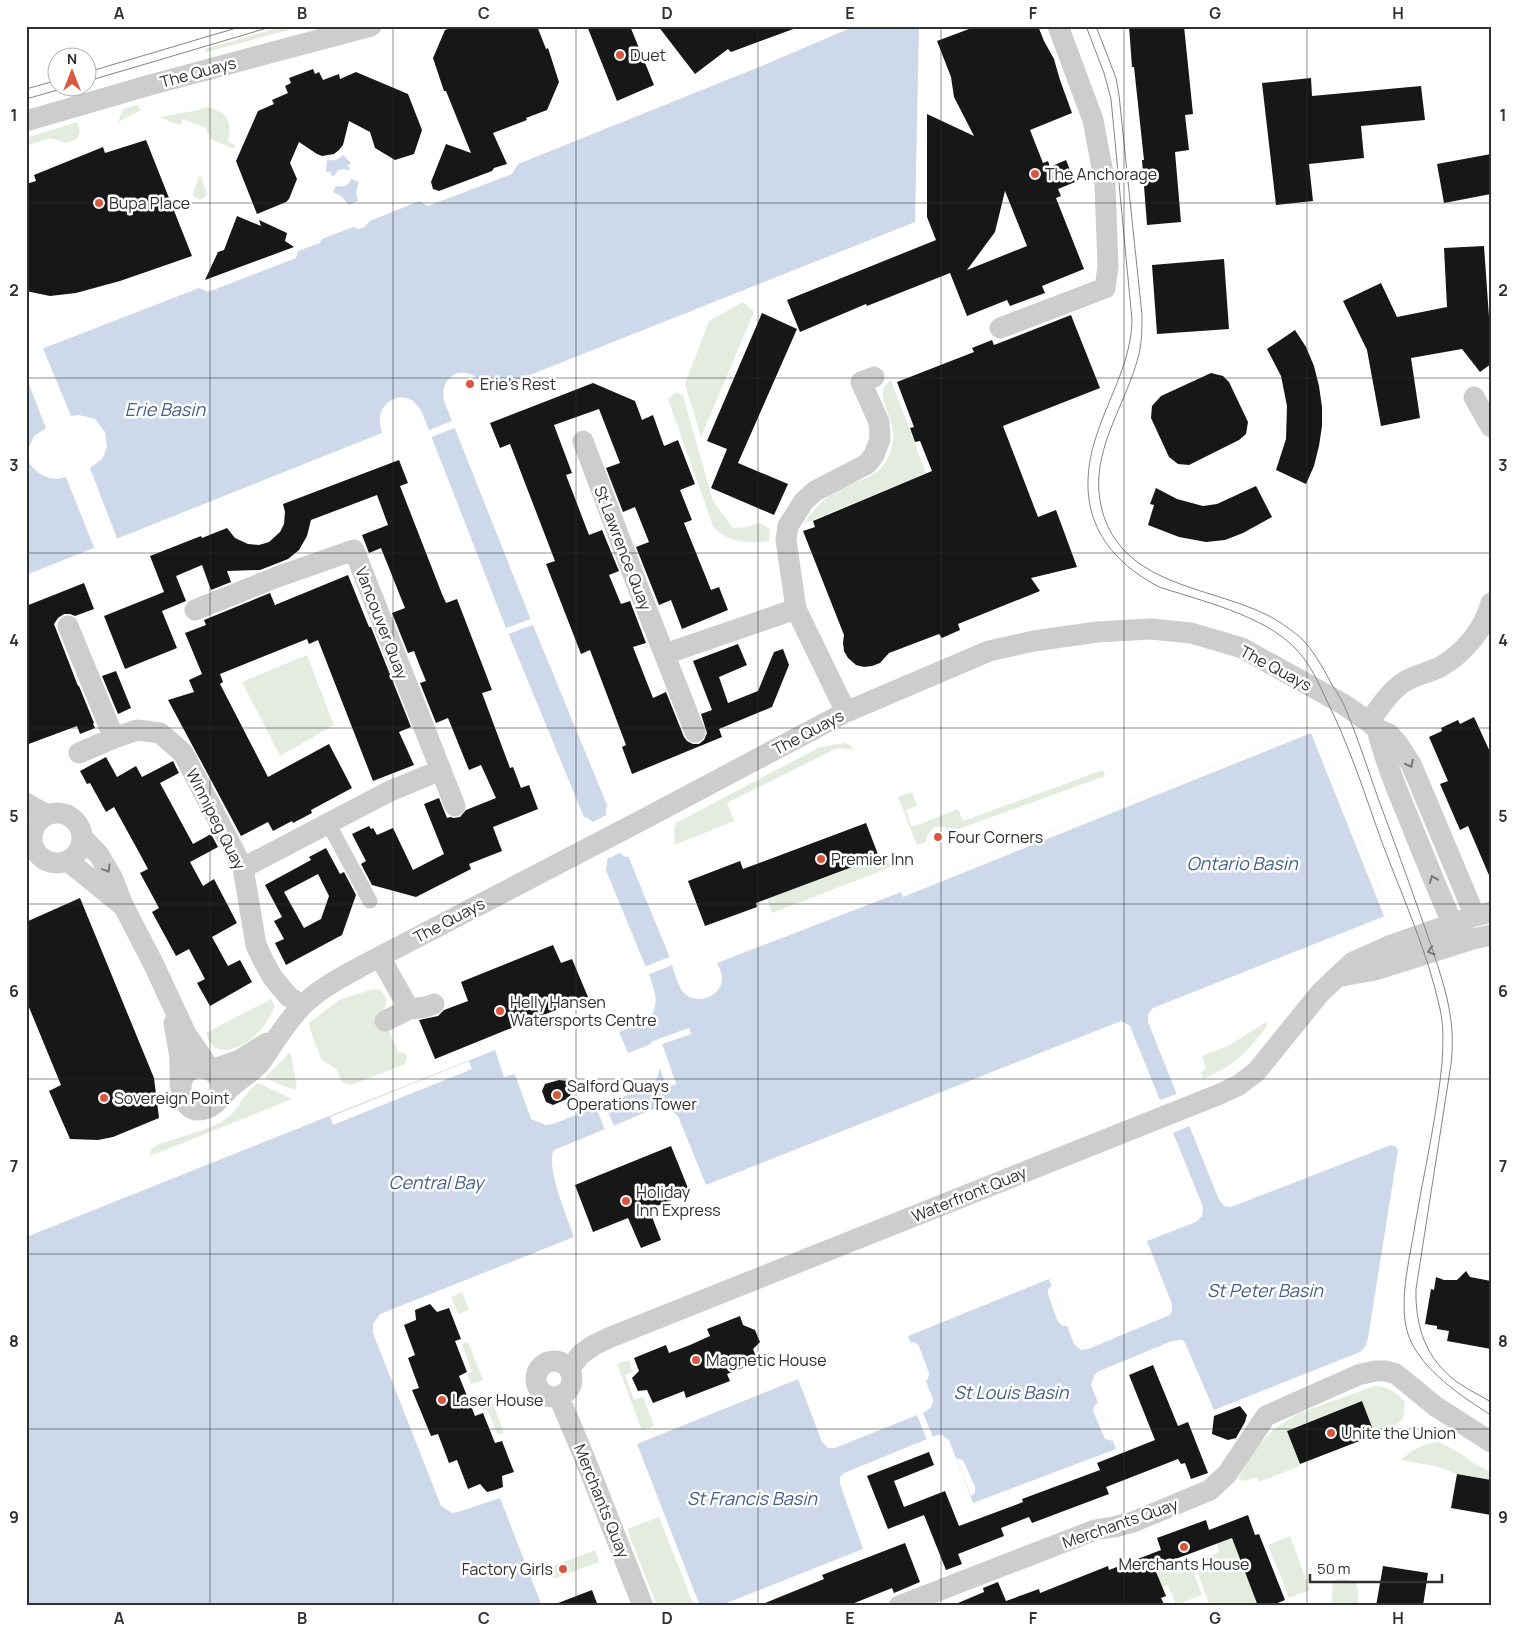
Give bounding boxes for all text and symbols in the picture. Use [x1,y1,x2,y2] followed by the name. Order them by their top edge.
[114,2,125,24] text: A
[297,2,307,24] text: B
[478,2,490,24] text: C
[661,2,673,24] text: D
[845,2,855,24] text: E
[1029,2,1038,24] text: F
[1209,2,1221,24] text: G
[1392,2,1404,24] text: H
[630,44,666,66] place label: Duet
[48,48,98,98] north arrow
[67,49,77,68] text: N
[614,49,626,61] marker: Duet
[158,51,238,93] street label: The Quays
[10,104,18,126] text: 1
[1499,104,1507,126] text: 1
[1045,163,1157,185] place label: The Anchorage
[1029,168,1041,180] marker: The Anchorage
[109,192,190,214] place label: Bupa Place
[93,197,105,209] marker: Bupa Place
[9,279,19,301] text: 2
[1498,279,1508,301] text: 2
[480,373,556,395] place label: Erie's Rest
[464,378,476,390] marker: Erie's Rest
[125,397,207,421] water label: Erie Basin
[9,454,19,476] text: 3
[1498,454,1508,476] text: 3
[589,483,657,614] street label: St Lawrence Quay
[350,564,414,683] street label: Vancouver Quay
[9,629,19,651] text: 4
[1498,629,1508,651] text: 4
[1236,640,1316,696] street label: The Quays
[768,704,848,760] street label: The Quays
[1404,758,1414,767] one-way arrow
[181,765,251,874] street label: Winnipeg Quay
[9,805,19,827] text: 5
[1498,805,1508,827] text: 5
[948,826,1043,848] place label: Four Corners
[932,831,944,843] marker: Four Corners
[831,848,914,870] place label: Premier Inn
[1186,851,1299,875] water label: Ontario Basin
[815,853,827,865] marker: Premier Inn
[100,863,110,872] one-way arrow
[1429,875,1439,884] one-way arrow
[409,892,489,948] street label: The Quays
[1428,946,1436,956] one-way arrow
[9,980,19,1002] text: 6
[1498,980,1508,1002] text: 6
[510,991,657,1031] place label: Helly Hansen Watersports Centre
[494,1005,506,1017] marker: Helly Hansen Watersports Centre
[567,1075,697,1115] place label: Salford Quays Operations Tower
[114,1087,230,1109] place label: Sovereign Point
[551,1089,563,1101] marker: Salford Quays Operations Tower
[98,1092,110,1104] marker: Sovereign Point
[10,1155,18,1177] text: 7
[1499,1155,1507,1177] text: 7
[908,1161,1030,1227] street label: Waterfront Quay
[389,1170,486,1194] water label: Central Bay
[636,1181,721,1221] place label: Holiday Inn Express
[620,1195,632,1207] marker: Holiday Inn Express
[1207,1278,1324,1302] water label: St Peter Basin
[9,1330,19,1352] text: 8
[1498,1330,1508,1352] text: 8
[706,1349,826,1371] place label: Magnetic House
[690,1354,702,1366] marker: Magnetic House
[953,1380,1070,1404] water label: St Louis Basin
[452,1389,543,1411] place label: Laser House
[436,1394,448,1406] marker: Laser House
[1341,1422,1456,1444] place label: Unite the Union
[1325,1427,1337,1439] marker: Unite the Union
[569,1441,635,1562] street label: Merchants Quay
[687,1486,818,1510] water label: St Francis Basin
[1059,1493,1181,1553] street label: Merchants Quay
[9,1506,19,1528] text: 9
[1498,1506,1508,1528] text: 9
[1178,1541,1190,1553] marker: Merchants House
[1310,1552,1442,1584] scale bar
[1119,1553,1249,1575] place label: Merchants House
[462,1558,553,1580] place label: Factory Girls
[1317,1558,1351,1579] text: 50 m
[557,1563,569,1575] marker: Factory Girls
[114,1607,125,1629] text: A
[297,1607,307,1629] text: B
[478,1607,490,1629] text: C
[661,1607,673,1629] text: D
[845,1607,855,1629] text: E
[1029,1607,1038,1629] text: F
[1209,1607,1221,1629] text: G
[1392,1607,1404,1629] text: H

